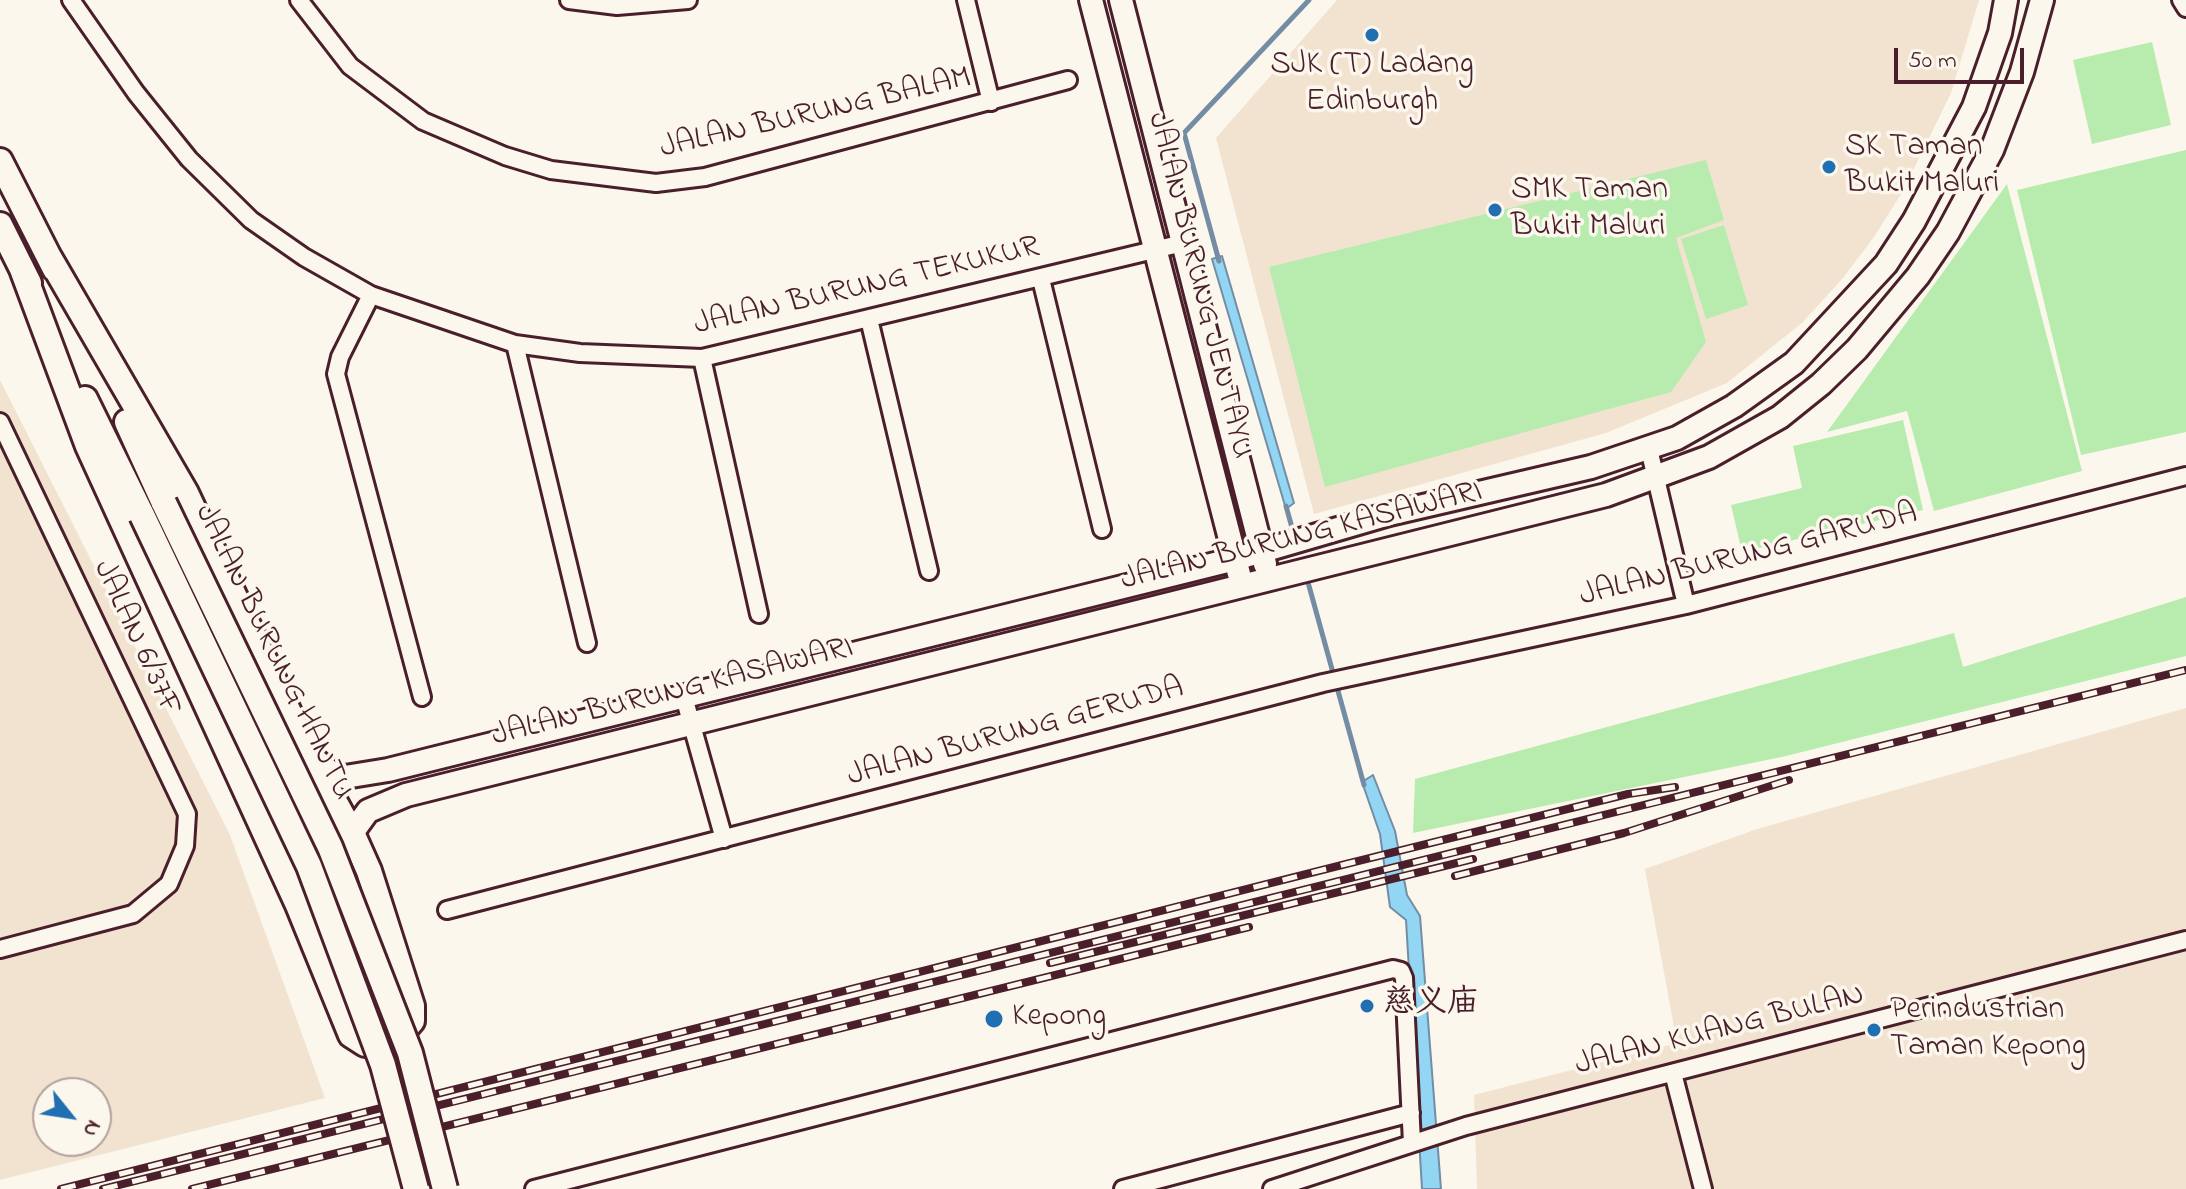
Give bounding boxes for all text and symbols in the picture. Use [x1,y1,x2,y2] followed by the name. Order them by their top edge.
[1363,26,1381,44] marker: SJK (T) Ladang Edinburgh
[1898,32,2028,82] scale bar
[1908,44,1957,79] text: 50 m
[1270,48,1474,123] place label: SJK (T) Ladang Edinburgh
[657,61,975,169] street label: JALAN BURUNG BALAM
[1136,109,1260,463] street label: JALAN BURUNG JENTAYU
[1845,130,1999,205] place label: SK Taman Bukit Maluri
[1820,158,1838,176] marker: SK Taman Bukit Maluri
[1511,173,1668,248] place label: SMK Taman Bukit Maluri
[1486,201,1504,219] marker: SMK Taman Bukit Maluri
[691,230,1043,346] street label: JALAN BURUNG TEKUKUR
[1117,474,1487,602] street label: JALAN BURUNG KASAWARI
[1576,496,1922,618] street label: JALAN BURUNG GARUDA
[184,499,360,807] street label: JALAN BURUNG HANTU
[82,555,188,723] street label: JALAN 6/37F
[488,630,858,758] street label: JALAN BURUNG KASAWARI
[844,671,1188,797] street label: JALAN BURUNG GERUDA
[1572,978,1868,1086] street label: JALAN KUANG BULAN
[1383,987,1479,1025] place label: 慈义庙
[1890,993,2086,1068] place label: Perindustrian Taman Kepong
[1358,997,1376,1015] marker: 慈义庙
[1012,1000,1106,1038] place label: Kepong
[983,1008,1005,1030] marker: Kepong
[1865,1021,1883,1039] marker: Perindustrian Taman Kepong
[32,1077,112,1157] north arrow
[73,1114,109,1142] text: N

